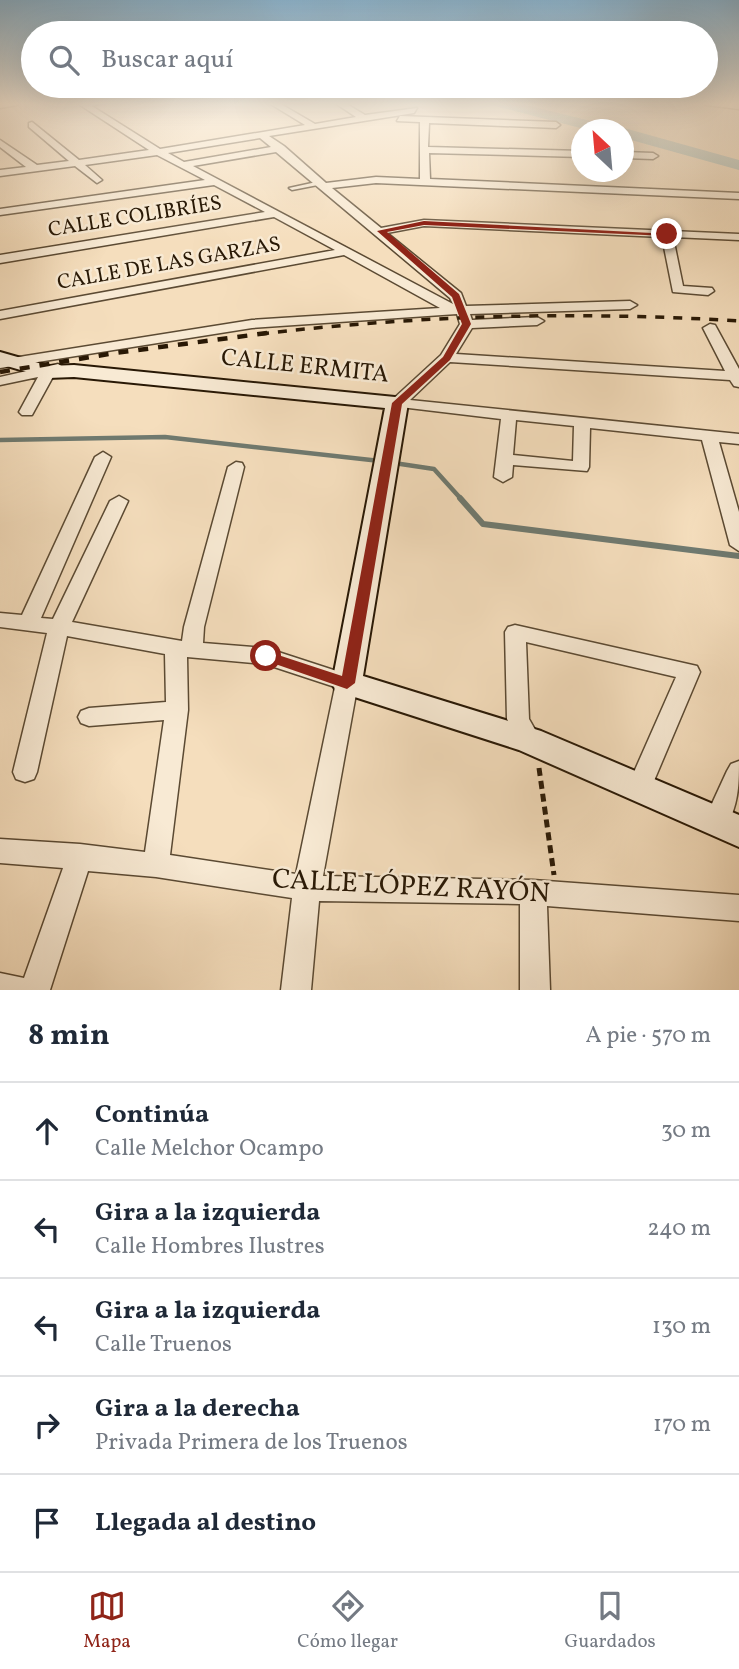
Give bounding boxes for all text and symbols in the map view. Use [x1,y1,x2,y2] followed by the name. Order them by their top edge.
[21,21,718,98] search box
[45,41,83,79] icon: search
[101,42,233,78] text: Buscar aquí
[571,119,634,182] north arrow
[46,189,224,245] street label: CALLE COLIBRÍES
[651,218,682,249] route end
[55,230,283,298] street label: CALLE DE LAS GARZAS
[219,341,391,393] street label: CALLE ERMITA
[250,640,281,671] route start
[271,860,551,914] street label: CALLE LÓPEZ RAYÓN
[28,1015,110,1057] text: 8 min
[585,1020,711,1052] text: A pie · 570 m
[95,1097,209,1133] text: Continúa
[28,1112,66,1150] icon: ahead
[661,1115,711,1147] text: 30 m
[95,1133,324,1165] text: Calle Melchor Ocampo
[95,1195,320,1231] text: Gira a la izquierda
[28,1210,66,1248] icon: left
[647,1213,711,1245] text: 240 m
[95,1231,325,1263] text: Calle Hombres Ilustres
[95,1293,320,1329] text: Gira a la izquierda
[28,1308,66,1346] icon: left
[652,1311,711,1343] text: 130 m
[95,1329,232,1361] text: Calle Truenos
[95,1391,300,1427] text: Gira a la derecha
[28,1406,66,1444] icon: right
[653,1409,711,1441] text: 170 m
[95,1427,408,1459] text: Privada Primera de los Truenos
[28,1504,66,1542] icon: arrive
[95,1505,316,1541] text: Llegada al destino
[83,1587,131,1655] tab: Mapa
[297,1587,398,1655] tab: Cómo llegar
[565,1587,656,1655] tab: Guardados

